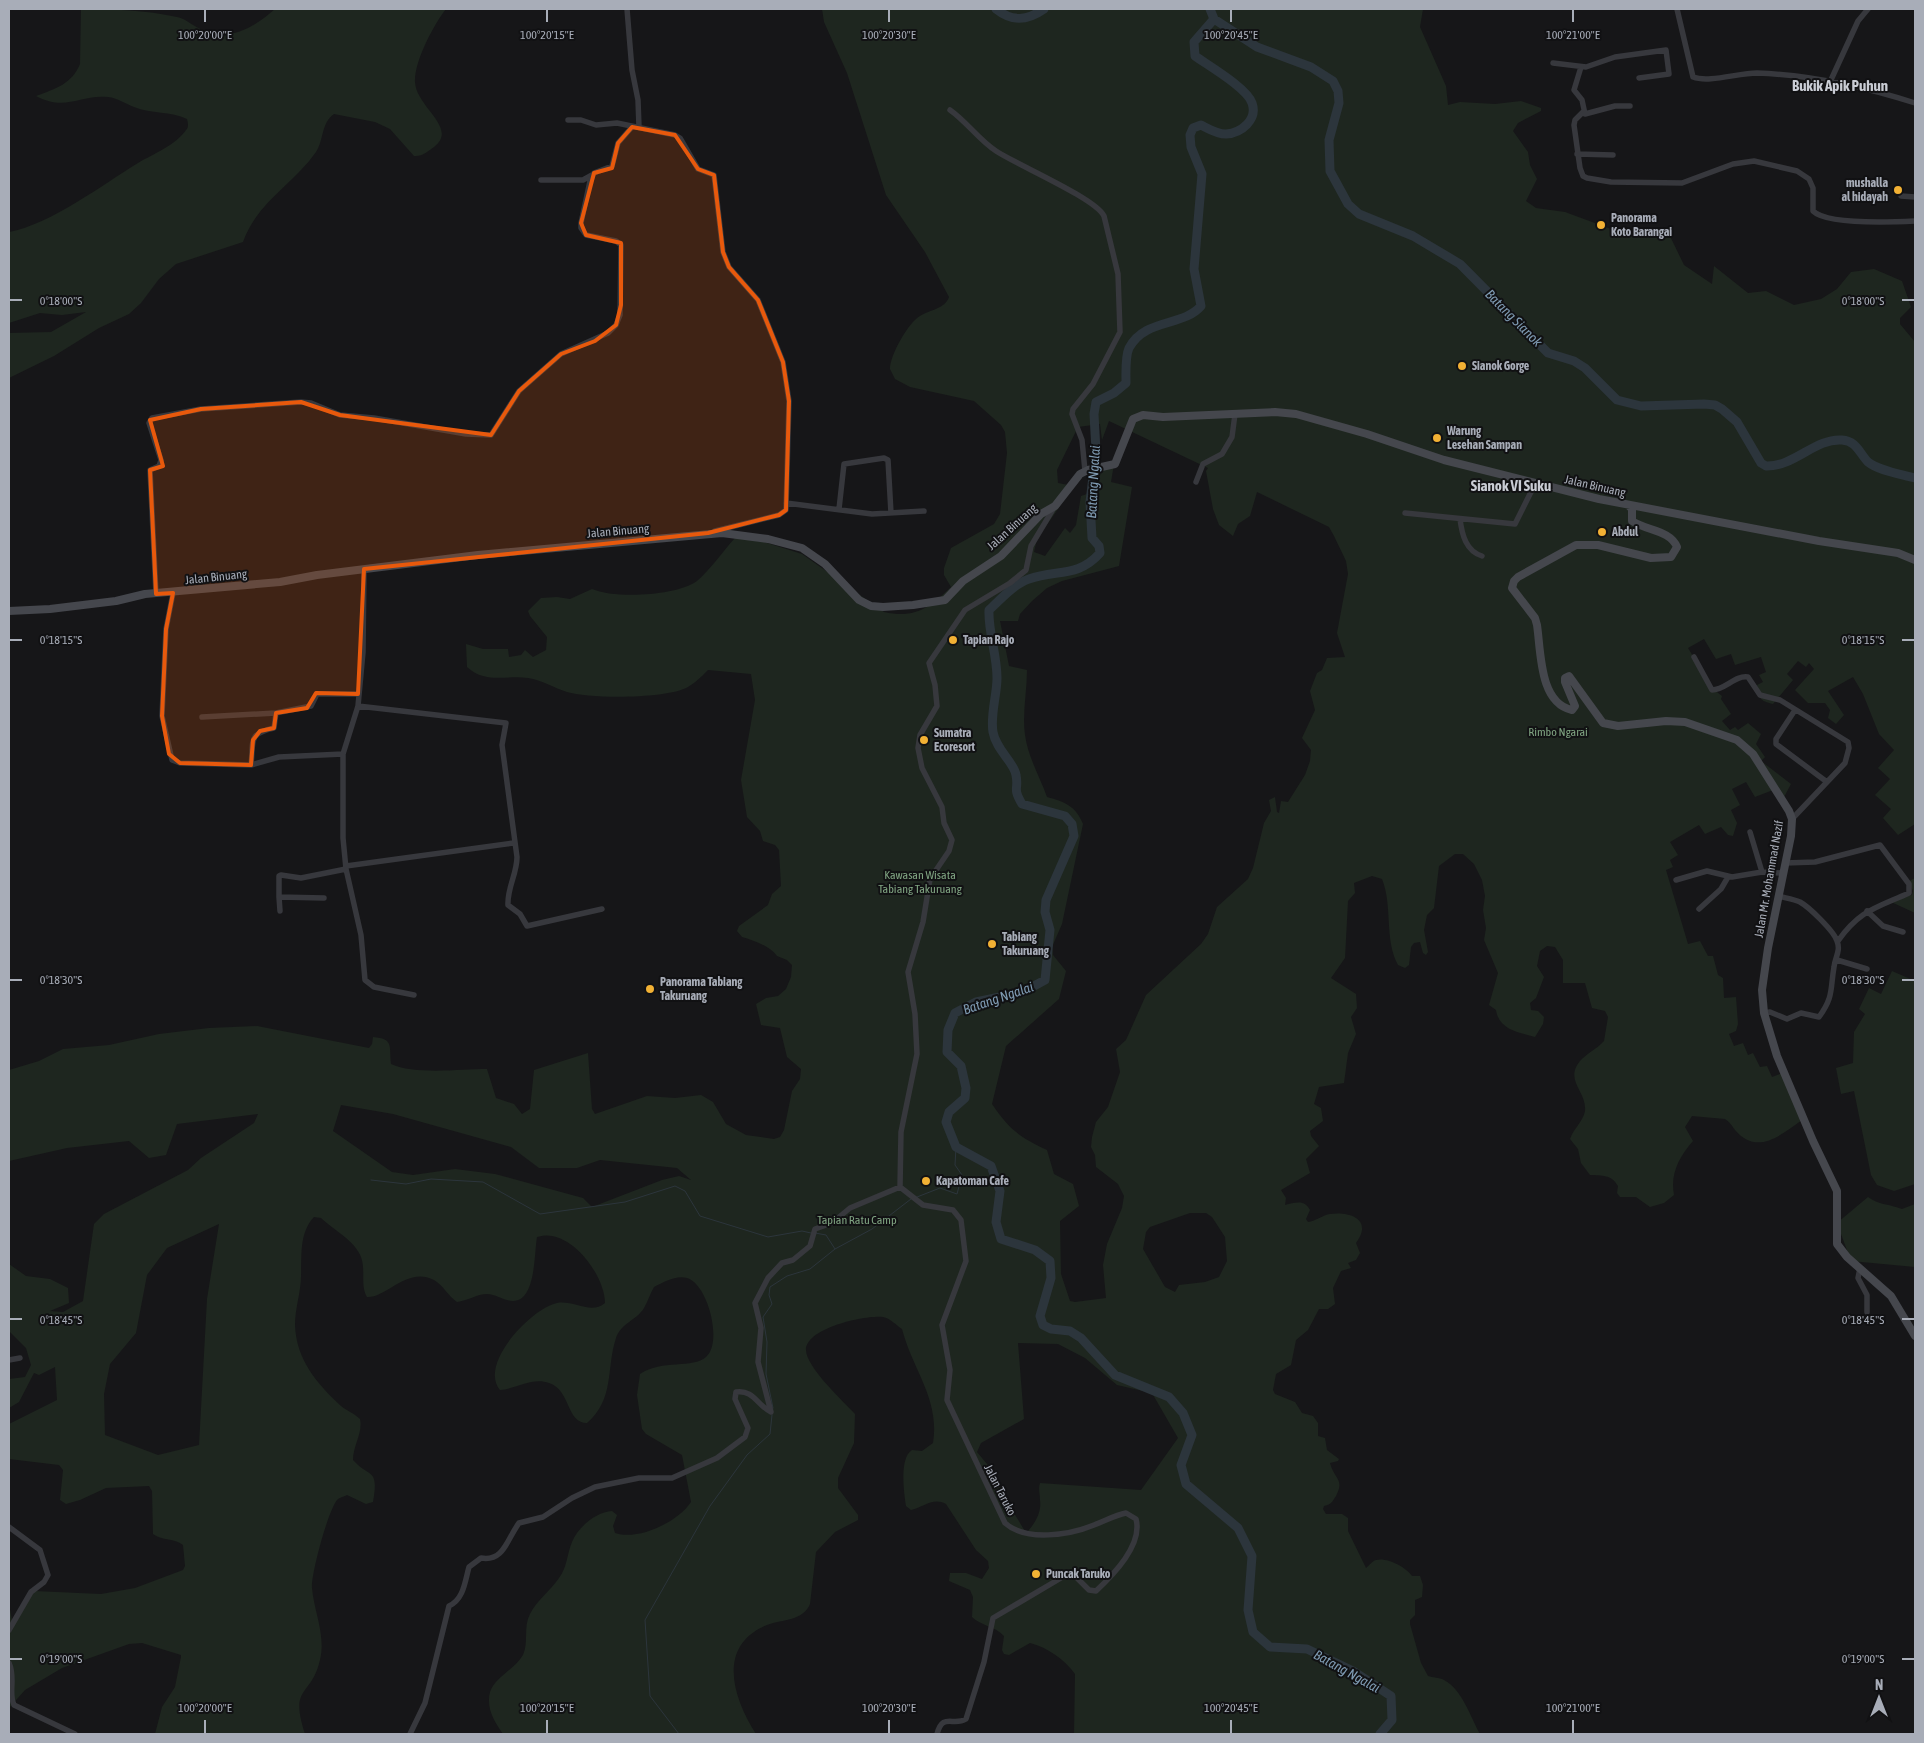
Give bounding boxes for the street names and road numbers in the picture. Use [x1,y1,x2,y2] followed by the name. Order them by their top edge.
[1563,472,1628,500] street label: Jalan Binuang
[984,500,1040,553] street label: Jalan Binuang
[586,521,650,541] street label: Jalan Binuang
[184,567,249,587] street label: Jalan Binuang
[1752,819,1786,939] street label: Jalan Mr. Mohammad Nazif
[981,1462,1019,1518] street label: Jalan Taruko

